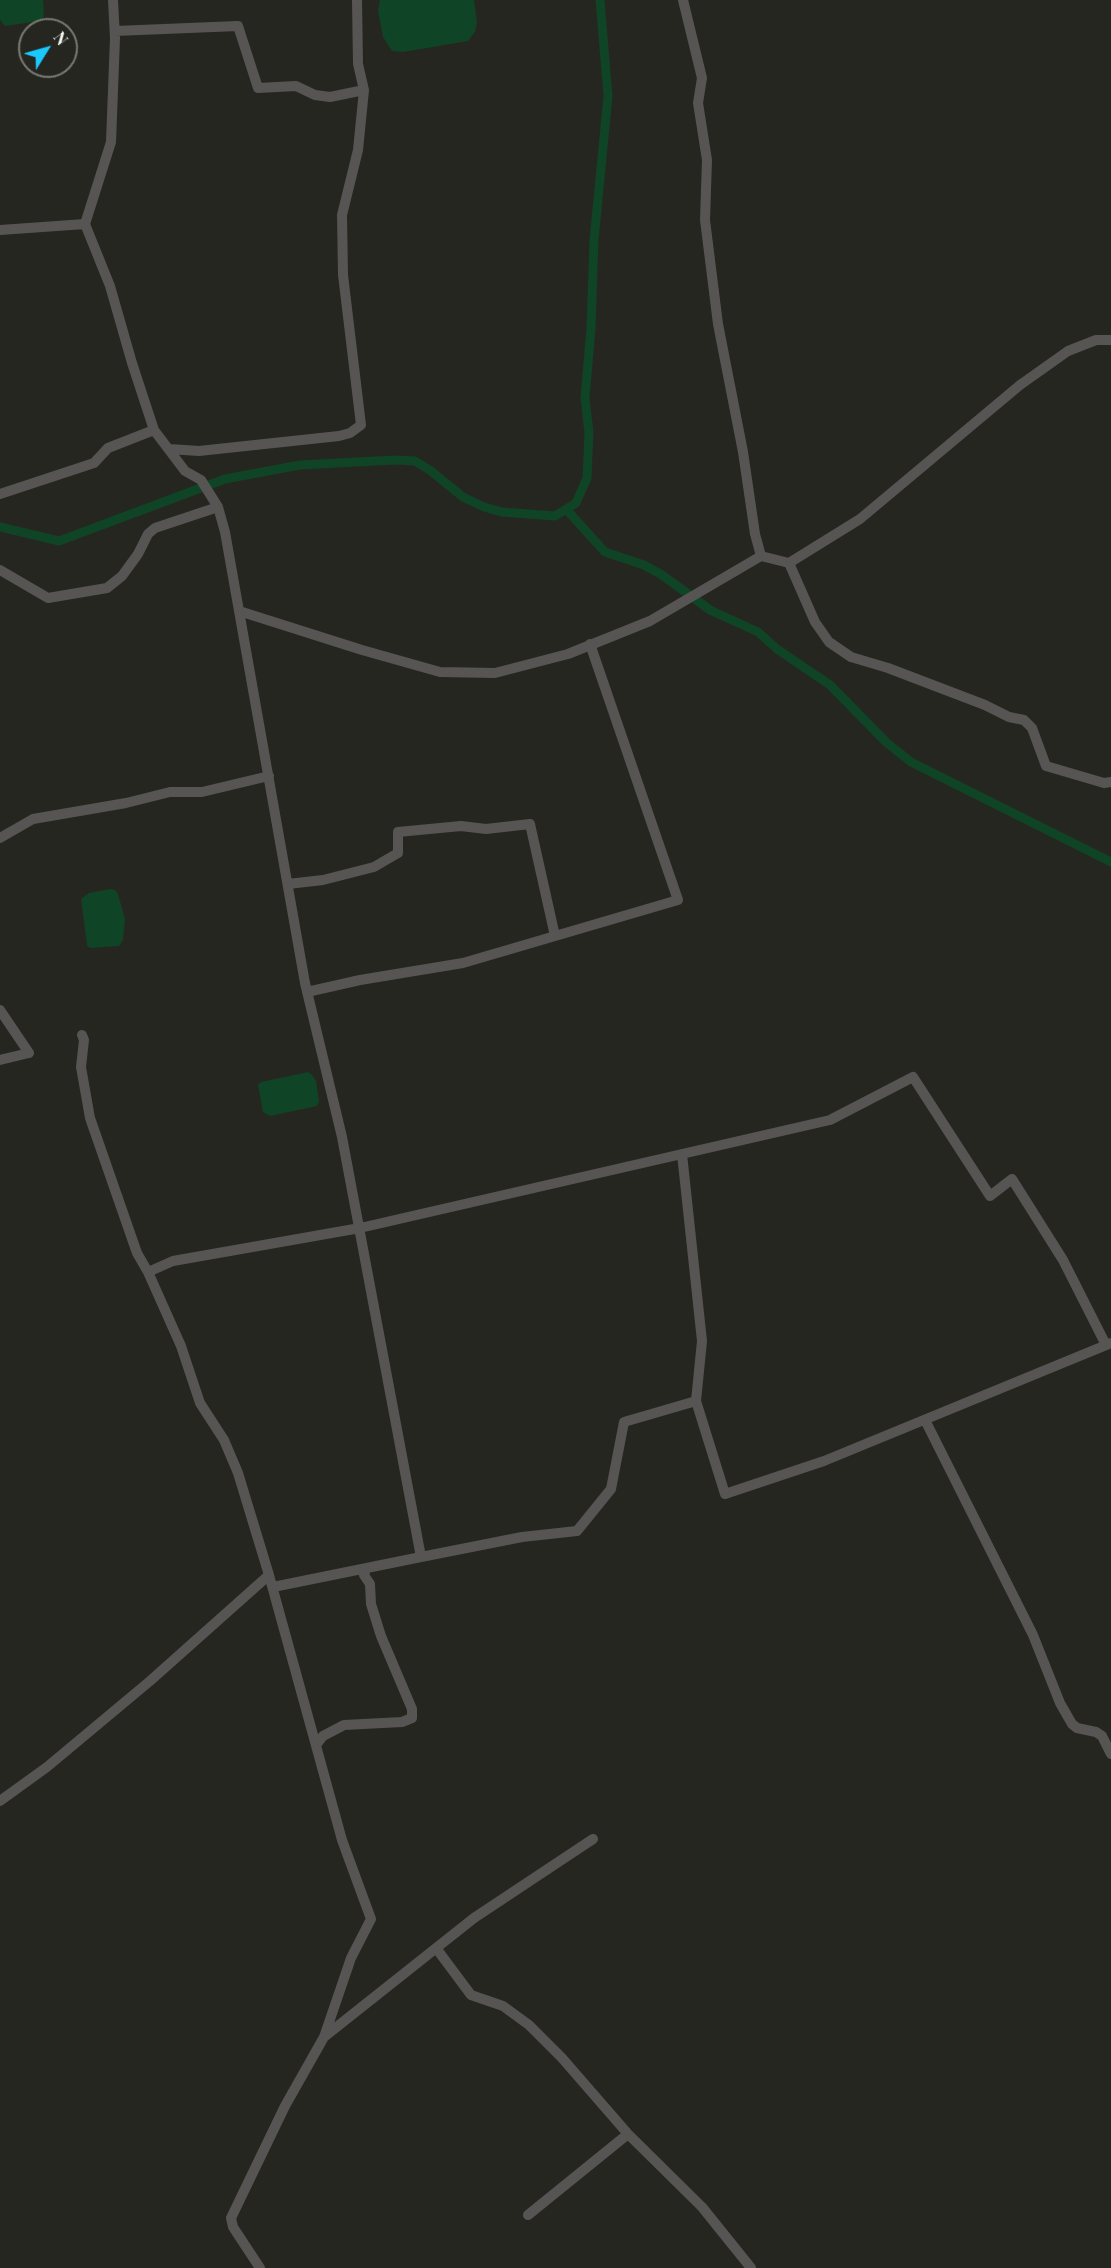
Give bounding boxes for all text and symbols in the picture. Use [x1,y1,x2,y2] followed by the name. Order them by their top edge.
[18,18,78,78] north arrow
[49,27,73,49] text: N

